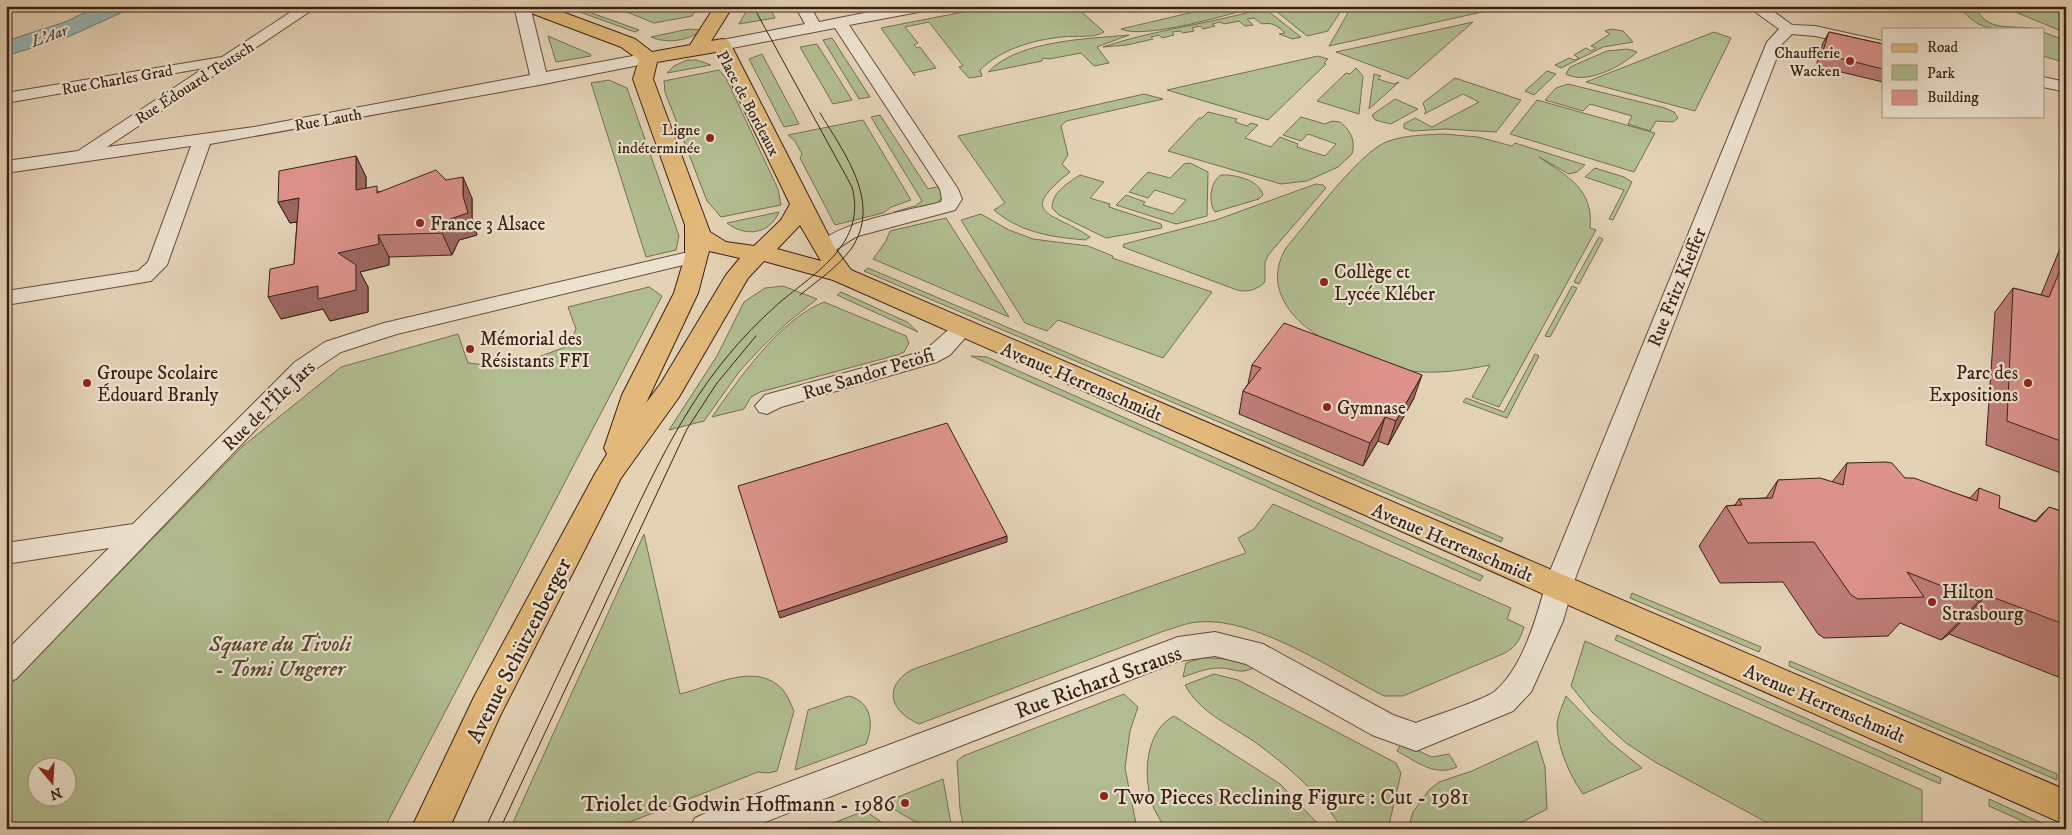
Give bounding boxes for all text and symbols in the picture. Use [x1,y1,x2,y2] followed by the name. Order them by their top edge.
[28,20,71,52] water label: L'Aar
[1882,28,2044,118] legend
[131,37,258,129] street label: Rue Édouard Teutsch
[1927,38,1959,57] text: Road
[1774,43,1841,81] place label: Chaufferie Wacken
[712,47,784,160] street label: Place de Bordeaux
[1844,55,1856,67] marker: Chaufferie Wacken
[60,60,174,100] street label: Rue Charles Grad
[1927,64,1956,83] text: Park
[1927,88,1979,107] text: Building
[293,104,364,136] street label: Rue Lauth
[618,120,700,158] place label: Ligne indéterminée
[704,132,716,144] marker: Ligne indéterminée
[430,213,545,236] place label: France 3 Alsace
[414,217,426,229] marker: France 3 Alsace
[1643,225,1712,350] street label: Rue Fritz Kieffer
[1334,261,1435,306] place label: Collège et Lycée Kléber
[1318,276,1330,288] marker: Collège et Lycée Kléber
[480,328,590,373] place label: Mémorial des Résistants FFI
[997,338,1166,427] street label: Avenue Herrenschmidt
[464,343,476,355] marker: Mémorial des Résistants FFI
[800,343,937,405] street label: Rue Sandor Petöfi
[217,355,320,456] street label: Rue de l'Île Jars
[97,362,219,407] place label: Groupe Scolaire Édouard Branly
[1929,362,2018,407] place label: Parc des Expositions
[81,377,93,389] marker: Groupe Scolaire Édouard Branly
[2022,377,2034,389] marker: Parc des Expositions
[1337,397,1406,420] place label: Gymnase
[1321,401,1333,413] marker: Gymnase
[1368,499,1537,588] street label: Avenue Herrenschmidt
[461,553,578,748] street label: Avenue Schützenberger
[1942,581,2024,626] place label: Hilton Strasbourg
[1926,596,1938,608] marker: Hilton Strasbourg
[208,631,352,683] park label: Square du Tivoli - Tomi Ungerer
[1012,640,1185,725] street label: Rue Richard Strauss
[1740,660,1909,749] street label: Avenue Herrenschmidt
[28,758,78,808] north arrow
[47,783,64,804] text: N
[1114,784,1469,811] place label: Two Pieces Reclining Figure : Cut - 1981
[1098,790,1110,802] marker: Two Pieces Reclining Figure : Cut - 1981
[581,791,897,818] place label: Triolet de Godwin Hoffmann - 1986
[899,797,911,809] marker: Triolet de Godwin Hoffmann - 1986

